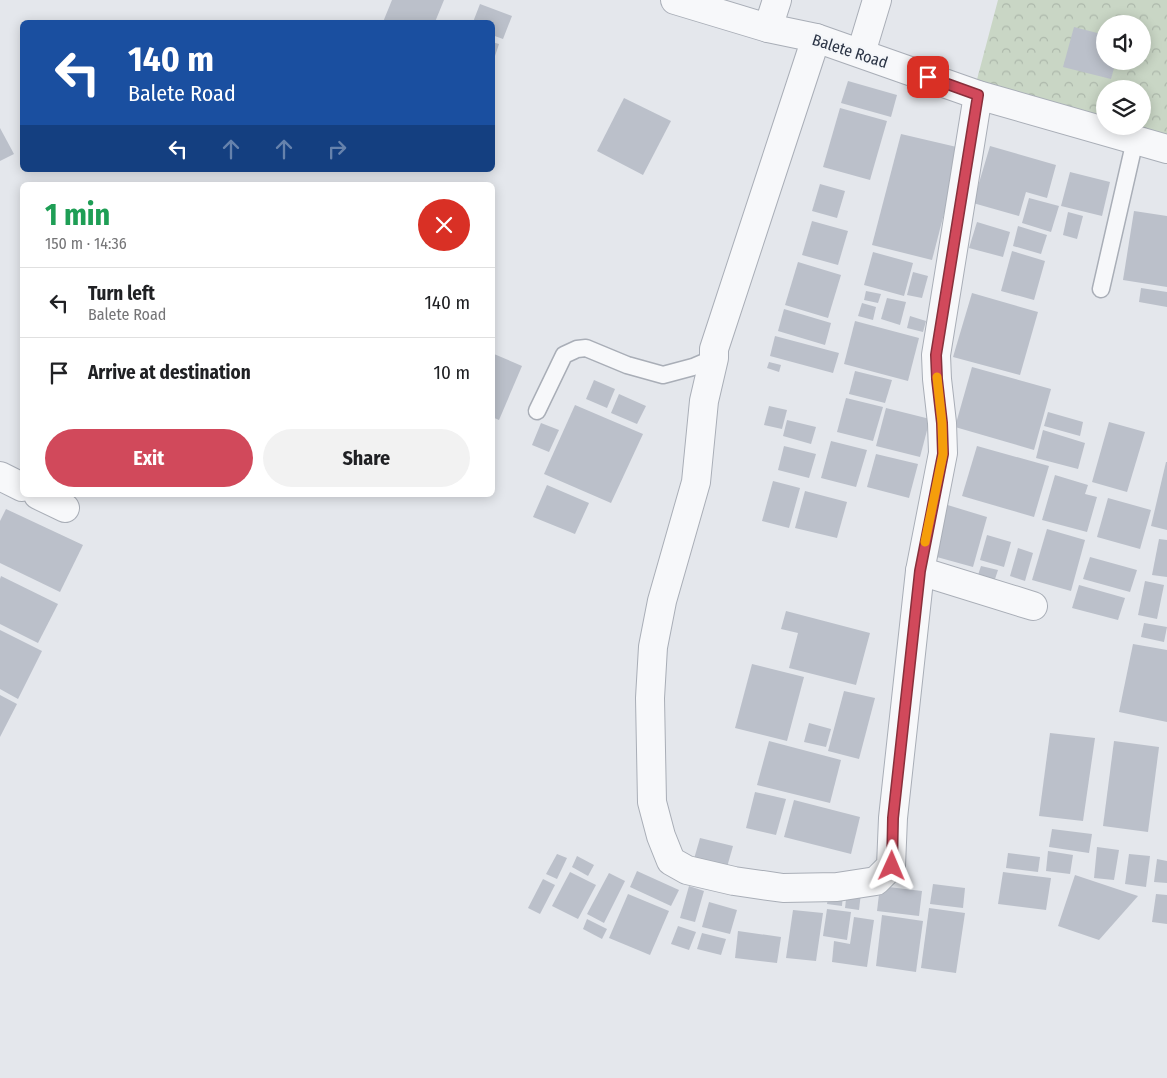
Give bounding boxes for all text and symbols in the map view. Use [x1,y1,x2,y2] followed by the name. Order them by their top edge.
[1096,15,1151,135] map controls
[1096,15,1151,70] button: sound
[810,30,890,72] street label: Balete Road
[128,38,214,80] text: 140 m
[45,40,110,105] icon: left
[907,56,949,98] pin
[914,63,942,91] icon: arrive
[128,80,236,107] text: Balete Road
[1096,80,1151,135] button: layers
[164,135,192,163] icon: left
[217,135,245,163] icon: ahead
[270,135,298,163] icon: ahead
[323,135,351,163] icon: right
[45,197,110,233] text: 1 min
[418,199,470,251] button: close
[45,234,127,253] text: 150 m · 14:36
[88,282,155,305] text: Turn left
[45,289,73,317] icon: left
[424,291,470,314] text: 140 m
[88,305,166,324] text: Balete Road
[45,359,73,387] icon: arrive
[88,361,251,384] text: Arrive at destination
[434,361,470,384] text: 10 m
[45,429,253,487] button: Exit
[263,429,470,487] button: Share
[865,839,917,891] position arrow

